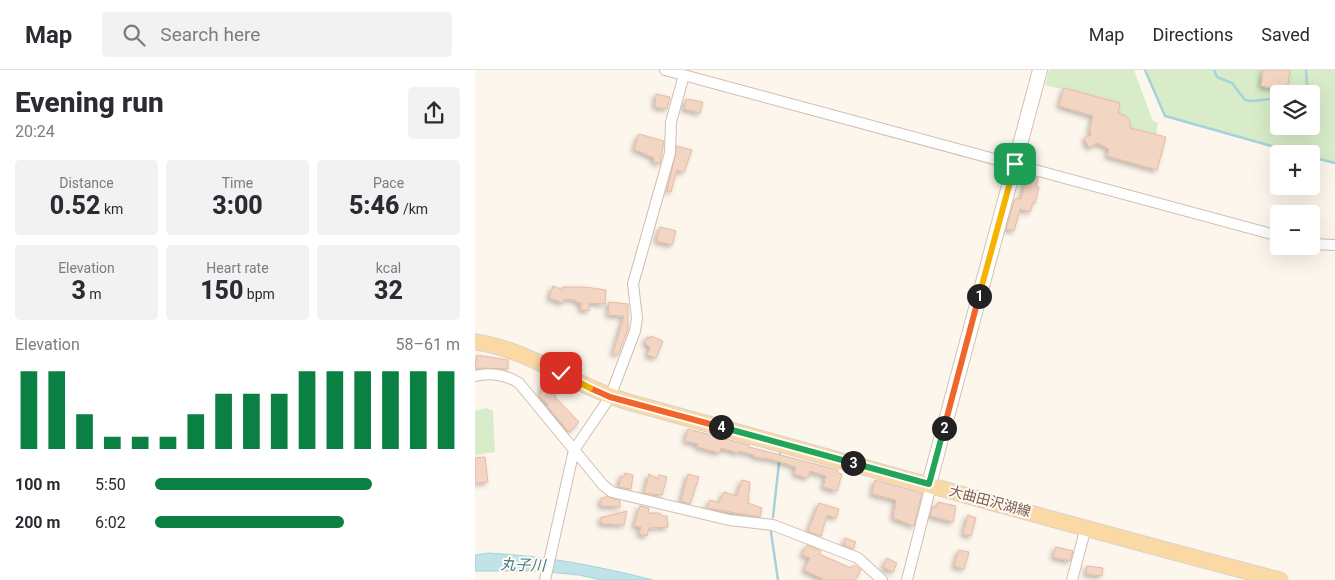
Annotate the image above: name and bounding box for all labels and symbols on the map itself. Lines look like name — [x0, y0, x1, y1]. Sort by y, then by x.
pin — [994, 143, 1036, 185]
pin: 1 — [967, 284, 991, 308]
pin — [540, 352, 582, 394]
pin: 4 — [709, 414, 733, 440]
pin: 2 — [931, 416, 957, 440]
pin: 3 — [841, 450, 865, 476]
street label: 大曲田沢湖線 — [947, 482, 1033, 520]
water label: 丸子川 — [500, 555, 548, 575]

